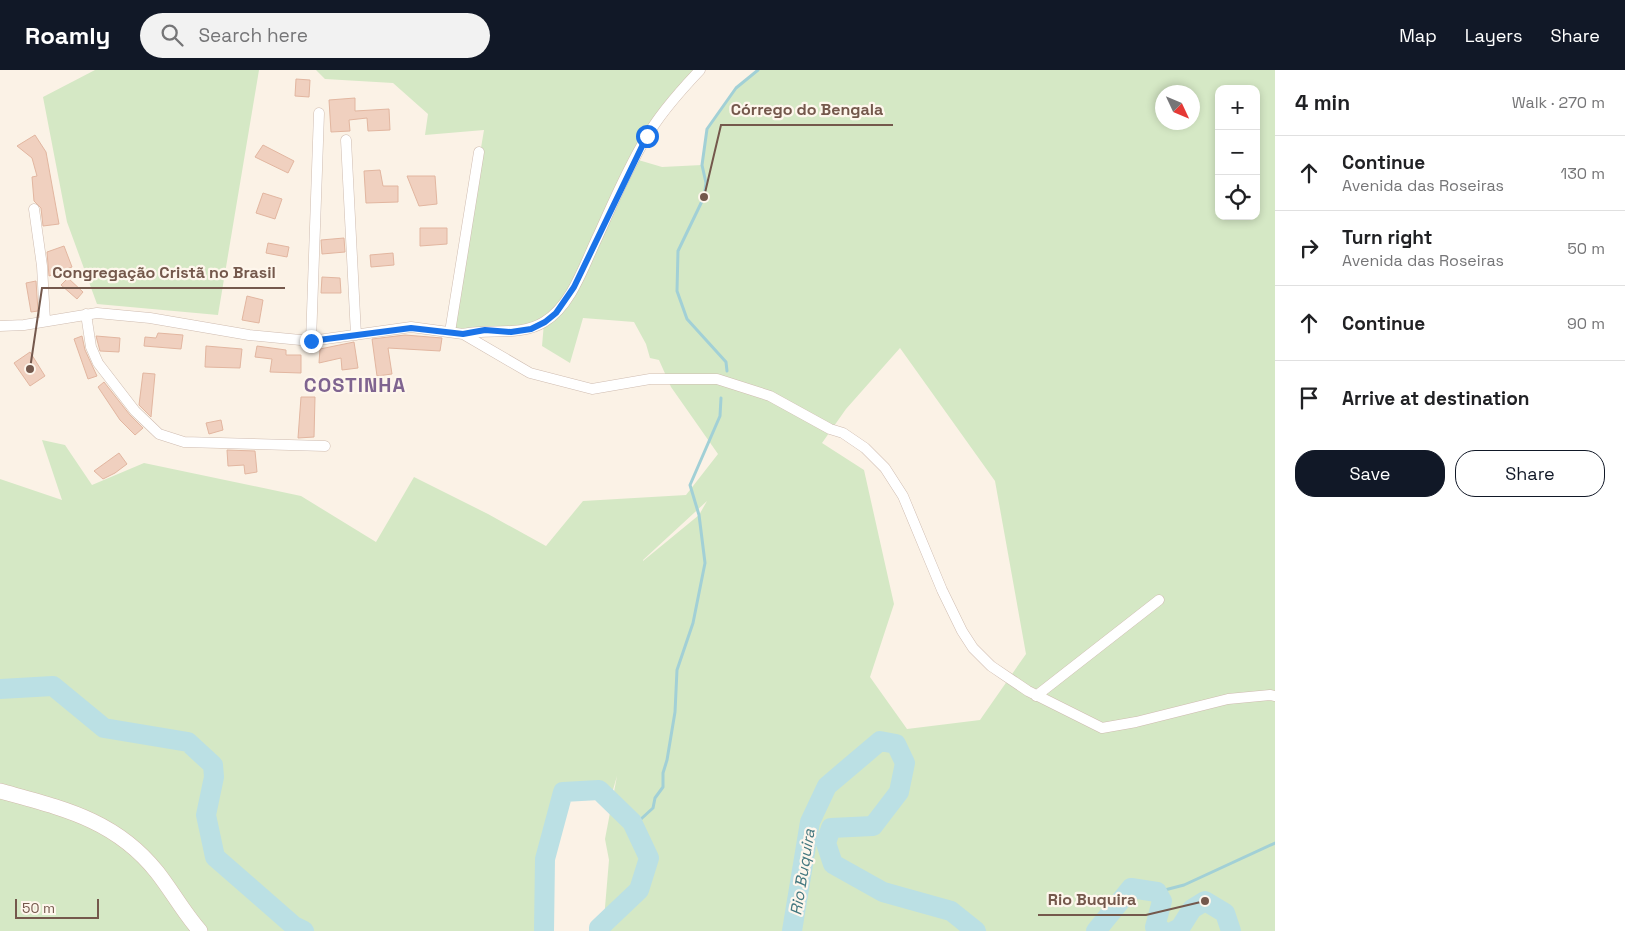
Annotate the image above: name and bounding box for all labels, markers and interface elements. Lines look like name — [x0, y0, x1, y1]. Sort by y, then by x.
search box — [140, 13, 490, 58]
text: Roamly — [25, 20, 110, 51]
icon: search — [158, 21, 186, 49]
text: Search here — [198, 23, 308, 48]
text: Map — [1399, 24, 1437, 47]
text: Layers — [1465, 24, 1522, 47]
text: Share — [1550, 24, 1600, 47]
north arrow — [1155, 85, 1200, 130]
map controls — [1215, 85, 1260, 220]
button: + — [1215, 85, 1260, 130]
text: 4 min — [1295, 89, 1350, 116]
text: Walk · 270 m — [1512, 92, 1605, 113]
callout: Córrego do Bengala — [721, 94, 893, 125]
text: Córrego do Bengala — [731, 99, 883, 120]
route start — [636, 125, 659, 148]
button: − — [1215, 130, 1260, 175]
text: Continue — [1342, 150, 1425, 175]
icon: ahead — [1295, 159, 1323, 187]
text: 130 m — [1561, 163, 1605, 184]
button: locate — [1215, 175, 1260, 220]
text: Avenida das Roseiras — [1342, 175, 1504, 196]
text: Turn right — [1342, 225, 1432, 250]
icon: right — [1295, 234, 1323, 262]
text: 50 m — [1567, 238, 1605, 259]
text: Avenida das Roseiras — [1342, 250, 1504, 271]
callout: Congregação Cristã no Brasil — [42, 257, 285, 288]
text: Congregação Cristã no Brasil — [52, 262, 276, 283]
icon: ahead — [1295, 309, 1323, 337]
text: Continue — [1342, 311, 1425, 336]
text: 90 m — [1567, 313, 1605, 334]
route end — [300, 330, 323, 353]
district label: COSTINHA — [304, 372, 406, 398]
icon: arrive — [1295, 384, 1323, 412]
text: Arrive at destination — [1342, 386, 1530, 411]
button: Save — [1295, 450, 1445, 497]
button: Share — [1455, 450, 1605, 497]
water label: Rio Buquira — [785, 827, 820, 917]
callout: Rio Buquira — [1038, 884, 1146, 915]
text: Rio Buquira — [1048, 889, 1136, 910]
scale bar — [15, 896, 99, 919]
text: 50 m — [22, 899, 55, 917]

